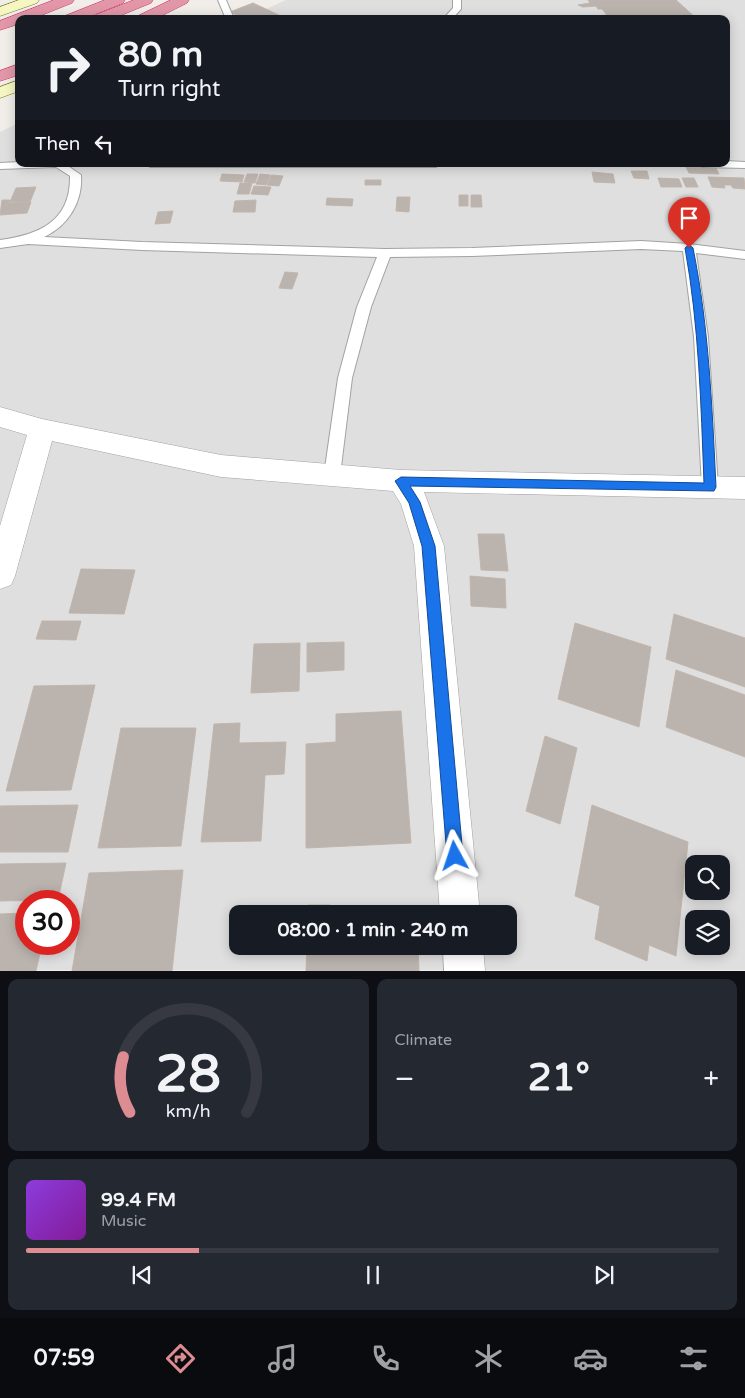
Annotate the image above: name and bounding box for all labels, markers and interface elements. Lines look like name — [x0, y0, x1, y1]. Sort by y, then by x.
text: 80 m — [118, 34, 203, 76]
icon: right — [35, 35, 100, 100]
text: Turn right — [118, 76, 220, 102]
icon: left — [90, 130, 118, 158]
text: Then — [35, 133, 80, 155]
pin — [668, 197, 710, 248]
icon: arrive — [675, 204, 703, 232]
position arrow — [428, 829, 480, 881]
map controls — [685, 855, 730, 955]
button: search — [685, 855, 730, 900]
speed limit sign: 30 — [15, 890, 80, 955]
button: layers — [685, 910, 730, 955]
text: 08:00 · 1 min · 240 m — [277, 919, 469, 941]
text: Climate — [395, 1030, 452, 1050]
text: 28 — [156, 1043, 221, 1106]
text: 21° — [528, 1055, 590, 1101]
text: − — [395, 1062, 414, 1096]
text: + — [703, 1062, 719, 1096]
text: km/h — [166, 1101, 211, 1122]
text: 99.4 FM — [101, 1189, 176, 1211]
text: Music — [101, 1211, 146, 1231]
icon: previous — [128, 1261, 156, 1289]
icon: pause — [359, 1261, 387, 1289]
icon: next — [590, 1261, 618, 1289]
icon: directions — [163, 1341, 198, 1376]
icon: music — [265, 1341, 300, 1376]
icon: phone — [368, 1341, 403, 1376]
icon: climate — [471, 1341, 506, 1376]
icon: car — [573, 1341, 608, 1376]
icon: filters — [676, 1341, 711, 1376]
text: 07:59 — [34, 1345, 95, 1371]

